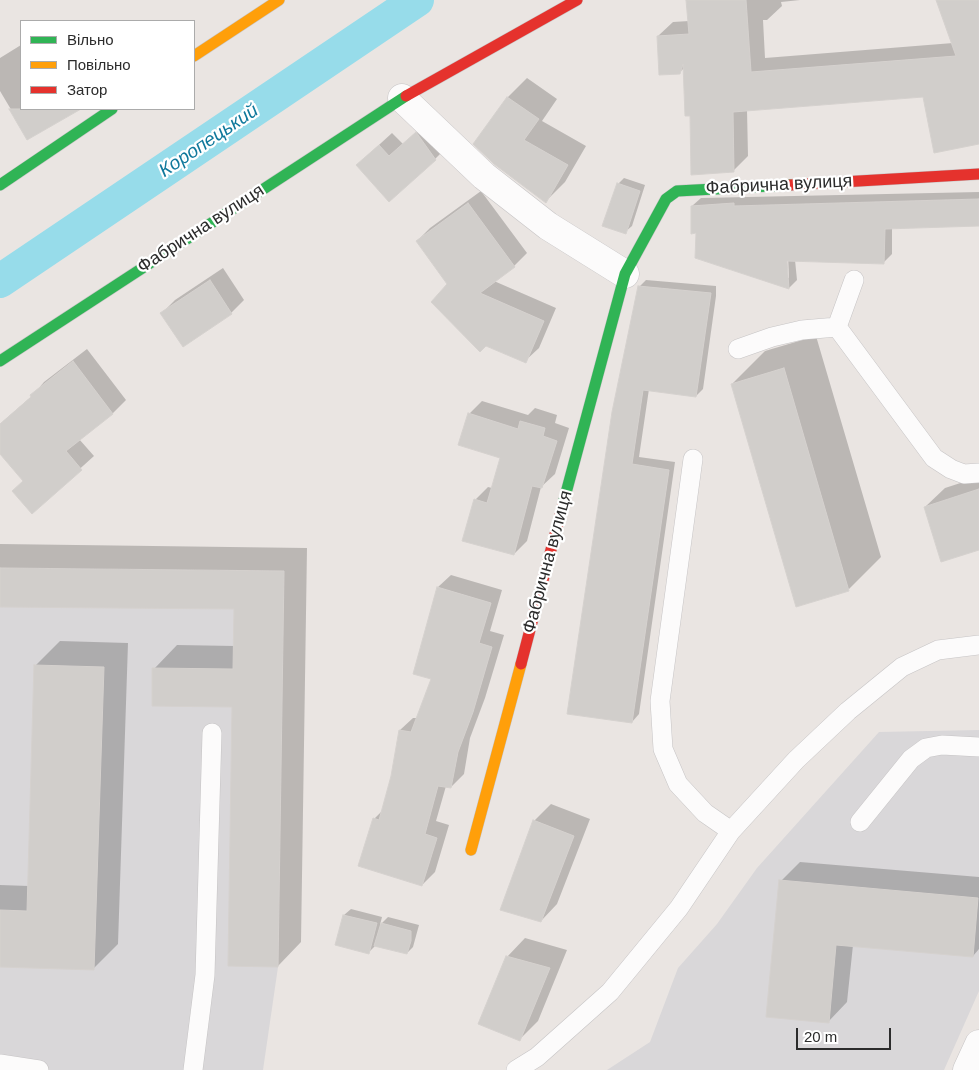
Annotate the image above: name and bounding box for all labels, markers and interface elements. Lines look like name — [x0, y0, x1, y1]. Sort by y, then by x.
legend — [20, 20, 195, 110]
text: Вільно — [67, 31, 114, 48]
text: Повільно — [67, 56, 131, 73]
text: Затор — [67, 81, 107, 98]
water label: Коропецький — [155, 99, 263, 183]
street label: Фабрична вулиця — [705, 170, 853, 200]
street label: Фабрична вулиця — [134, 180, 268, 278]
street label: Фабрична вулиця — [519, 488, 577, 636]
scale bar — [799, 1018, 894, 1050]
text: 20 m — [804, 1028, 837, 1045]

